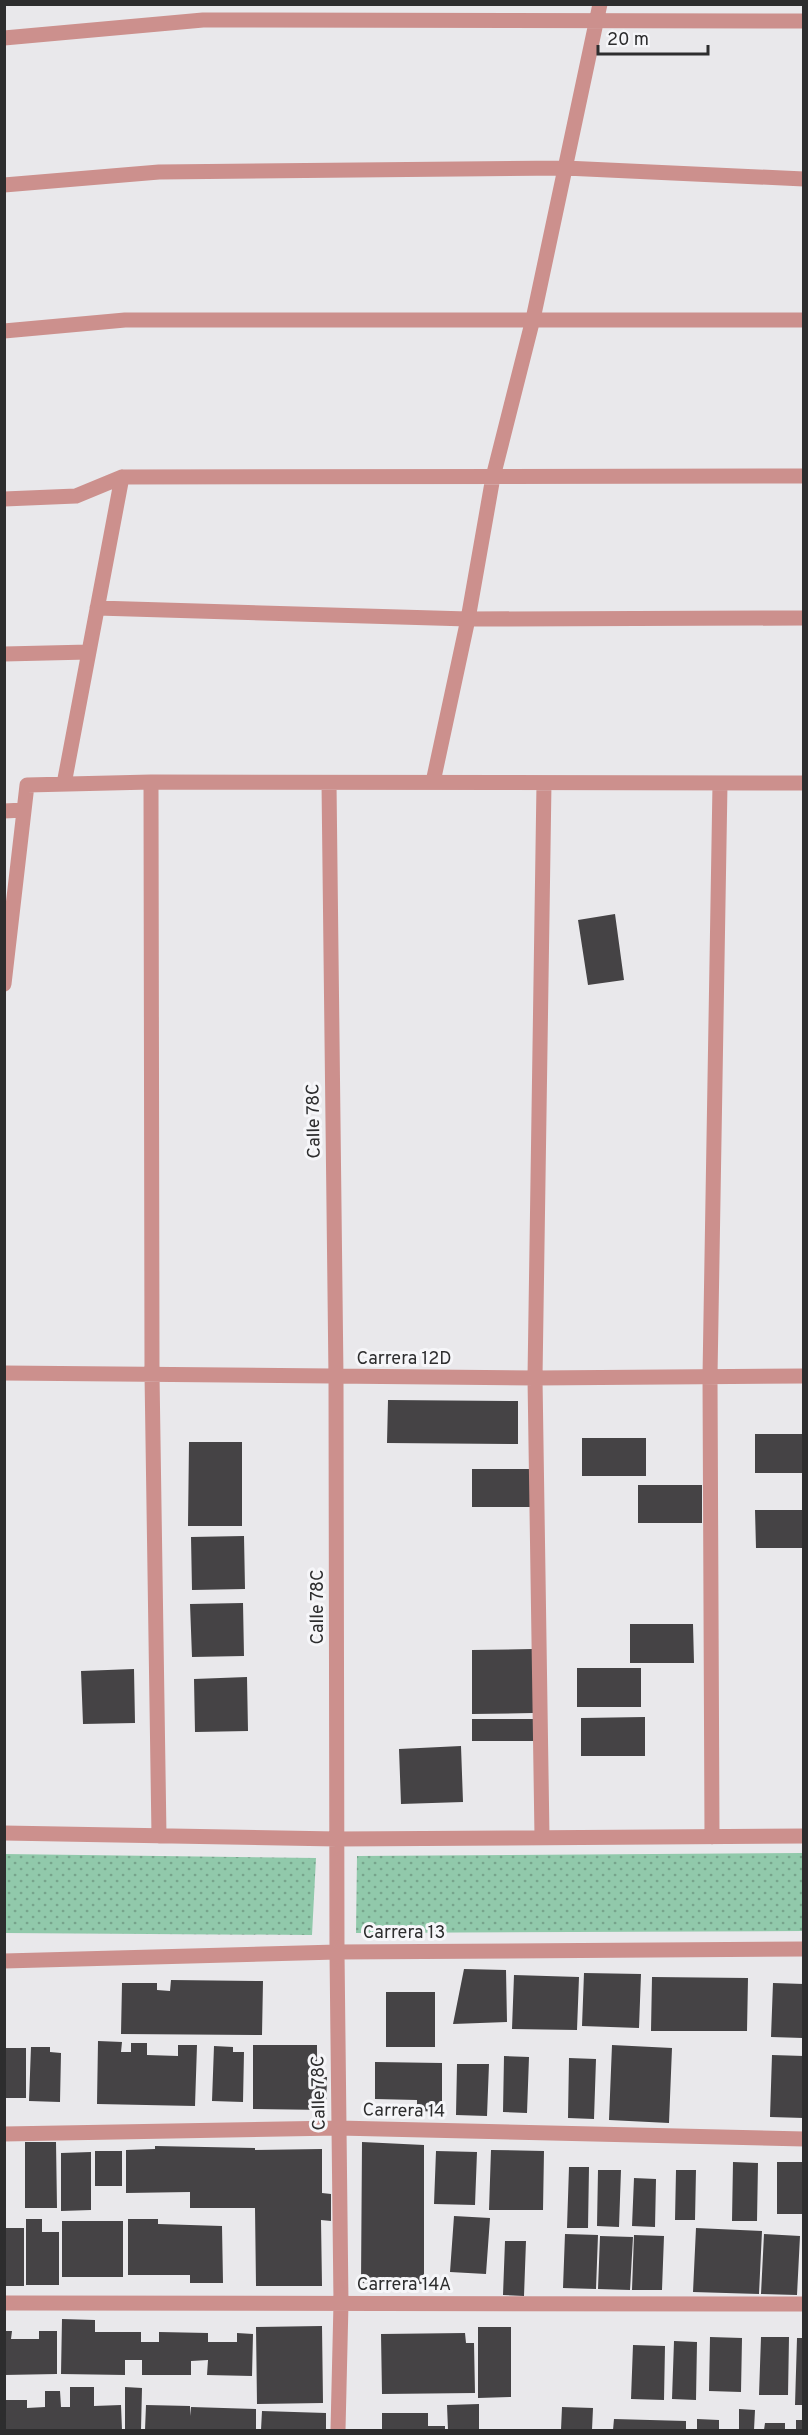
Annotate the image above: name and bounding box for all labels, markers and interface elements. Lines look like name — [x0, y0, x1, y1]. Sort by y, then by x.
scale bar — [598, 18, 708, 56]
text: 20 m — [607, 29, 649, 52]
street label: Calle 78C — [302, 1083, 327, 1159]
street label: Carrera 12D — [356, 1348, 452, 1371]
street label: Calle 78C — [307, 1569, 330, 1645]
street label: Carrera 13 — [363, 1922, 445, 1945]
street label: Calle 78C — [307, 2055, 332, 2131]
street label: Carrera 14 — [362, 2099, 445, 2124]
street label: Carrera 14A — [357, 2274, 451, 2297]

